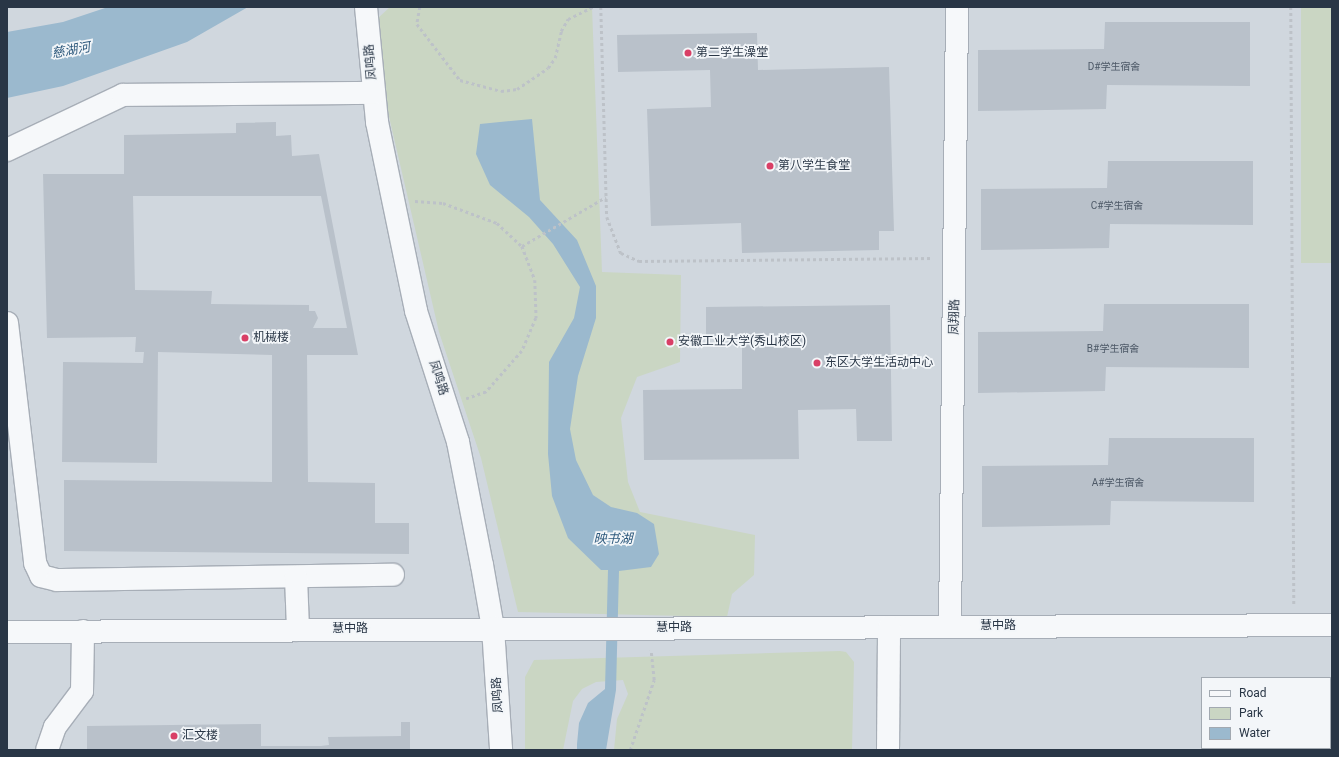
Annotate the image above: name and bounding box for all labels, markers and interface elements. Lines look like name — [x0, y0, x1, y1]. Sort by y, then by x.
water label: 慈湖河 — [50, 40, 92, 62]
street label: 凤鸣路 — [362, 43, 380, 81]
place label: 第二学生澡堂 — [696, 46, 768, 60]
marker: 第二学生澡堂 — [683, 48, 693, 58]
house number: D#学生宿舍 — [1088, 61, 1140, 73]
place label: 第八学生食堂 — [778, 159, 850, 173]
marker: 第八学生食堂 — [765, 161, 775, 171]
house number: C#学生宿舍 — [1091, 200, 1143, 212]
street label: 凤翔路 — [947, 299, 963, 335]
place label: 机械楼 — [253, 331, 289, 345]
marker: 机械楼 — [240, 333, 250, 343]
place label: 安徽工业大学(秀山校区) — [678, 335, 806, 349]
marker: 安徽工业大学(秀山校区) — [665, 337, 675, 347]
house number: B#学生宿舍 — [1087, 343, 1139, 355]
place label: 东区大学生活动中心 — [825, 356, 933, 370]
marker: 东区大学生活动中心 — [812, 358, 822, 368]
street label: 凤鸣路 — [426, 359, 450, 397]
house number: A#学生宿舍 — [1092, 477, 1144, 489]
water label: 映书湖 — [594, 531, 632, 547]
street label: 慧中路 — [980, 619, 1016, 633]
street label: 慧中路 — [656, 621, 692, 635]
street label: 慧中路 — [332, 622, 368, 636]
street label: 凤鸣路 — [490, 677, 506, 713]
legend — [1201, 677, 1331, 749]
text: Road — [1239, 686, 1267, 700]
text: Park — [1239, 706, 1263, 720]
text: Water — [1239, 726, 1270, 740]
place label: 汇文楼 — [182, 729, 218, 743]
marker: 汇文楼 — [169, 731, 179, 741]

